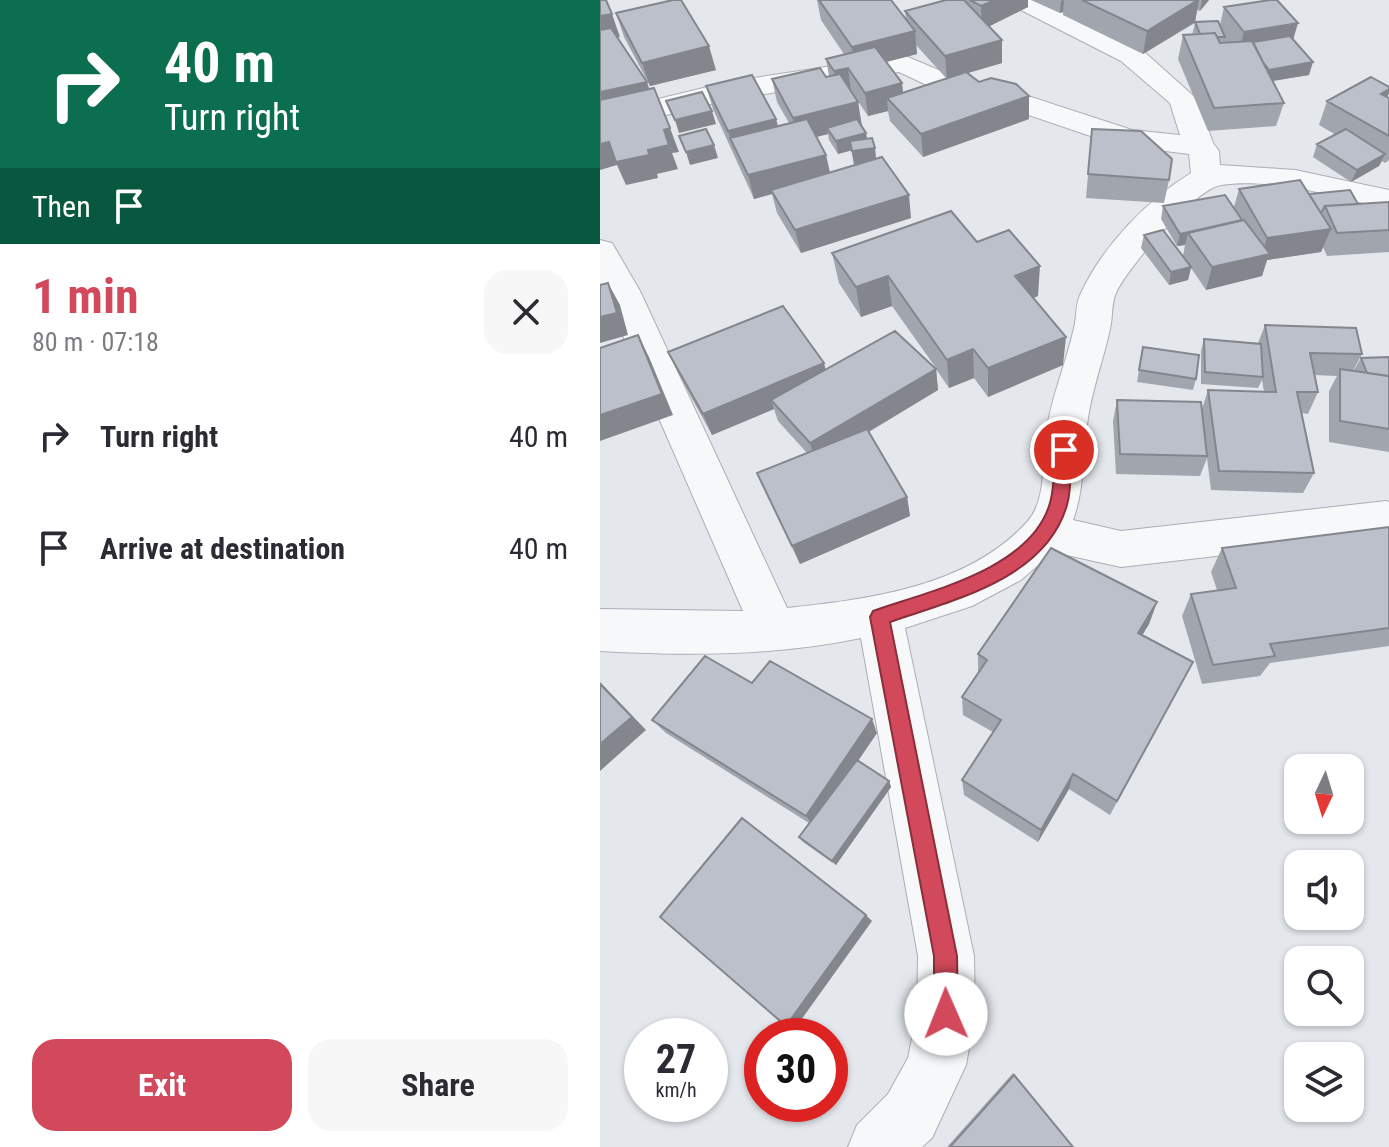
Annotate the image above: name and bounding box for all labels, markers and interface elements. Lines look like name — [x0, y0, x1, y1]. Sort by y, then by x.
text: 40 m — [164, 30, 275, 96]
icon: right — [32, 32, 136, 136]
text: Turn right — [164, 97, 300, 139]
icon: arrive — [107, 184, 151, 228]
text: Then — [32, 189, 91, 224]
text: 1 min — [32, 268, 139, 325]
button: close — [484, 270, 568, 354]
text: 80 m · 07:18 — [32, 327, 159, 357]
icon: right — [32, 414, 76, 458]
pin — [1030, 416, 1098, 484]
text: Turn right — [100, 419, 218, 454]
text: 40 m — [509, 419, 568, 454]
icon: arrive — [1042, 428, 1086, 472]
icon: arrive — [32, 526, 76, 570]
text: Arrive at destination — [100, 531, 345, 566]
text: 40 m — [509, 531, 568, 566]
north arrow — [1284, 754, 1364, 834]
map controls — [1284, 754, 1364, 1122]
button: sound — [1284, 850, 1364, 930]
button: search — [1284, 946, 1364, 1026]
position arrow — [904, 972, 988, 1056]
speed limit sign: 30 — [744, 1018, 848, 1122]
text: 27 — [656, 1036, 696, 1083]
button: Exit — [32, 1039, 292, 1131]
button: Share — [308, 1039, 568, 1131]
button: layers — [1284, 1042, 1364, 1122]
text: km/h — [655, 1078, 697, 1102]

